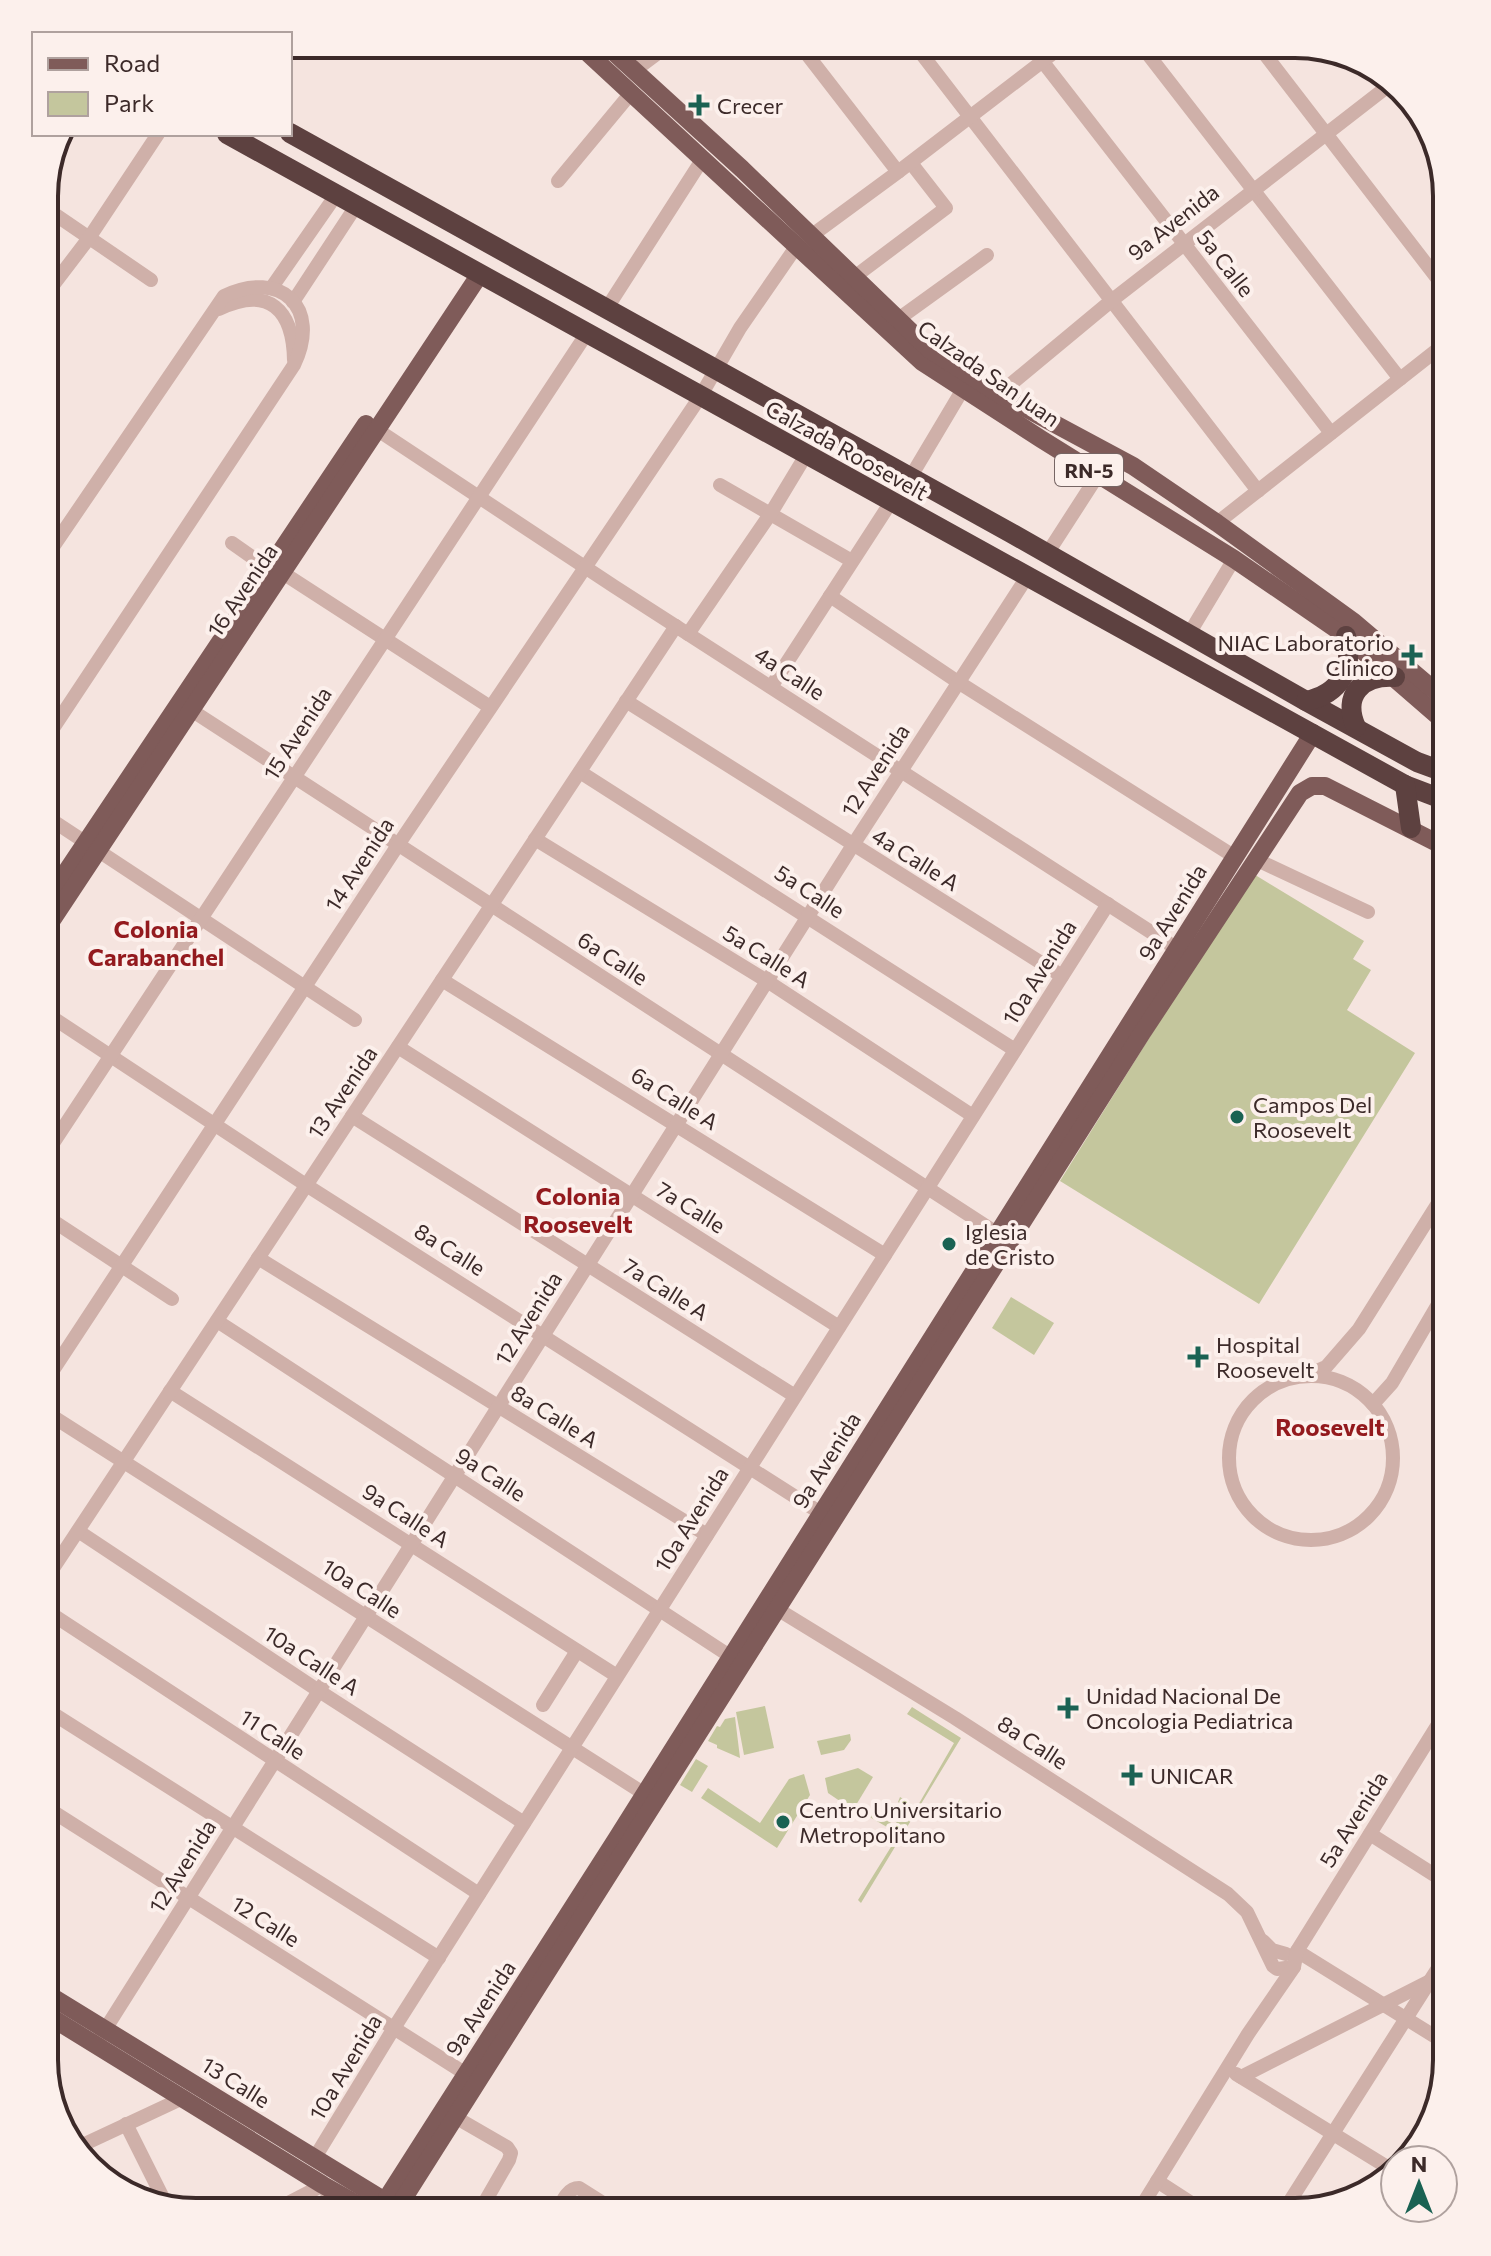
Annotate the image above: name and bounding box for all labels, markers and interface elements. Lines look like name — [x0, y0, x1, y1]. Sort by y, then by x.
legend — [32, 32, 292, 136]
text: Road — [104, 48, 160, 77]
text: Park — [104, 88, 154, 117]
place label: Crecer — [717, 92, 784, 119]
marker: Crecer — [688, 94, 710, 116]
street label: 9a Avenida — [1122, 178, 1224, 266]
street label: 5a Calle — [1191, 224, 1261, 302]
street label: Calzada San Juan — [913, 314, 1065, 432]
street label: Calzada Roosevelt — [761, 394, 933, 506]
road number: RN-5 — [1055, 454, 1123, 486]
street label: 16 Avenida — [201, 538, 283, 642]
place label: NIAC Laboratorio Clinico — [1218, 629, 1394, 681]
street label: 4a Calle — [750, 640, 830, 706]
marker: NIAC Laboratorio Clinico — [1401, 644, 1423, 666]
street label: 15 Avenida — [257, 681, 337, 785]
street label: 12 Avenida — [835, 719, 915, 821]
street label: 14 Avenida — [319, 812, 399, 916]
street label: 4a Calle A — [867, 822, 965, 896]
street label: 5a Calle — [770, 859, 850, 923]
street label: 9a Avenida — [1132, 859, 1212, 965]
district label: Colonia Carabanchel — [88, 914, 224, 971]
street label: 10a Avenida — [996, 914, 1082, 1030]
street label: 5a Calle A — [719, 919, 815, 993]
street label: 6a Calle — [573, 925, 653, 991]
street label: 13 Avenida — [301, 1041, 383, 1143]
street label: 6a Calle A — [626, 1061, 724, 1135]
place label: Campos Del Roosevelt — [1253, 1091, 1372, 1143]
marker: Campos Del Roosevelt — [1228, 1108, 1246, 1126]
street label: 7a Calle — [651, 1175, 731, 1239]
district label: Colonia Roosevelt — [523, 1181, 633, 1238]
street label: 8a Calle — [410, 1217, 490, 1281]
place label: Iglesia de Cristo — [965, 1218, 1055, 1270]
marker: Iglesia de Cristo — [940, 1235, 958, 1253]
street label: 7a Calle A — [618, 1252, 714, 1326]
street label: 12 Avenida — [489, 1266, 567, 1370]
place label: Hospital Roosevelt — [1216, 1331, 1315, 1383]
marker: Hospital Roosevelt — [1187, 1346, 1209, 1368]
street label: 8a Calle A — [506, 1379, 604, 1453]
street label: 9a Avenida — [786, 1407, 866, 1513]
district label: Roosevelt — [1275, 1412, 1385, 1441]
street label: 9a Calle — [451, 1441, 531, 1507]
street label: 10a Avenida — [648, 1461, 734, 1577]
street label: 9a Calle A — [358, 1477, 454, 1553]
street label: 10a Calle — [317, 1552, 407, 1624]
street label: 10a Calle A — [259, 1619, 365, 1701]
place label: Unidad Nacional De Oncologia Pediatrica — [1086, 1682, 1293, 1734]
marker: Unidad Nacional De Oncologia Pediatrica — [1057, 1697, 1079, 1719]
street label: 11 Calle — [235, 1703, 311, 1765]
street label: 8a Calle — [993, 1709, 1073, 1775]
place label: UNICAR — [1150, 1762, 1234, 1789]
marker: UNICAR — [1121, 1764, 1143, 1786]
street label: 5a Avenida — [1313, 1766, 1393, 1872]
place label: Centro Universitario Metropolitano — [799, 1796, 1002, 1848]
marker: Centro Universitario Metropolitano — [774, 1813, 792, 1831]
street label: 12 Avenida — [143, 1814, 221, 1918]
street label: 12 Calle — [227, 1890, 305, 1952]
street label: 9a Avenida — [439, 1955, 521, 2061]
street label: 10a Avenida — [303, 2009, 387, 2125]
street label: 13 Calle — [197, 2051, 275, 2113]
north arrow — [1379, 2144, 1459, 2224]
text: N — [1411, 2150, 1427, 2177]

